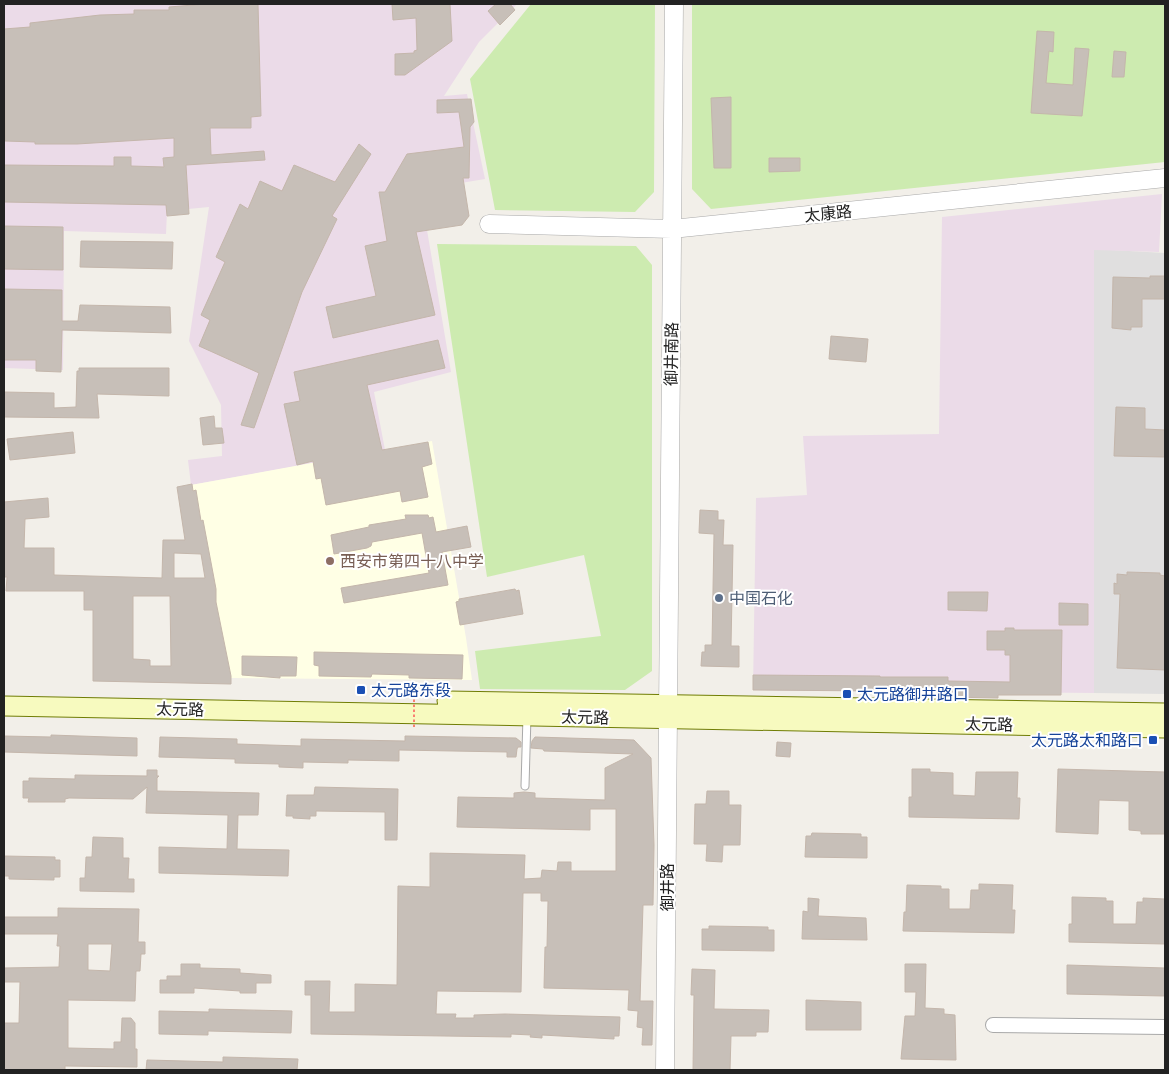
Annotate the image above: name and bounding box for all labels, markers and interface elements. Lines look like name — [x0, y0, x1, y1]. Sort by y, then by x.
street label: 太康路 — [803, 202, 853, 225]
street label: 御井南路 — [661, 322, 682, 386]
place label: 西安市第四十八中学 — [340, 552, 484, 571]
marker: 西安市第四十八中学 — [324, 555, 336, 567]
place label: 中国石化 — [729, 589, 793, 608]
marker: 中国石化 — [713, 592, 725, 604]
place label: 太元路东段 — [371, 681, 451, 700]
marker: 太元路东段 — [355, 684, 367, 696]
place label: 太元路御井路口 — [857, 685, 969, 704]
marker: 太元路御井路口 — [841, 688, 853, 700]
street label: 太元路 — [156, 700, 204, 719]
street label: 太元路 — [561, 708, 609, 727]
street label: 太元路 — [965, 715, 1013, 734]
place label: 太元路太和路口 — [1031, 731, 1143, 750]
marker: 太元路太和路口 — [1147, 734, 1159, 746]
street label: 御井路 — [658, 863, 677, 911]

